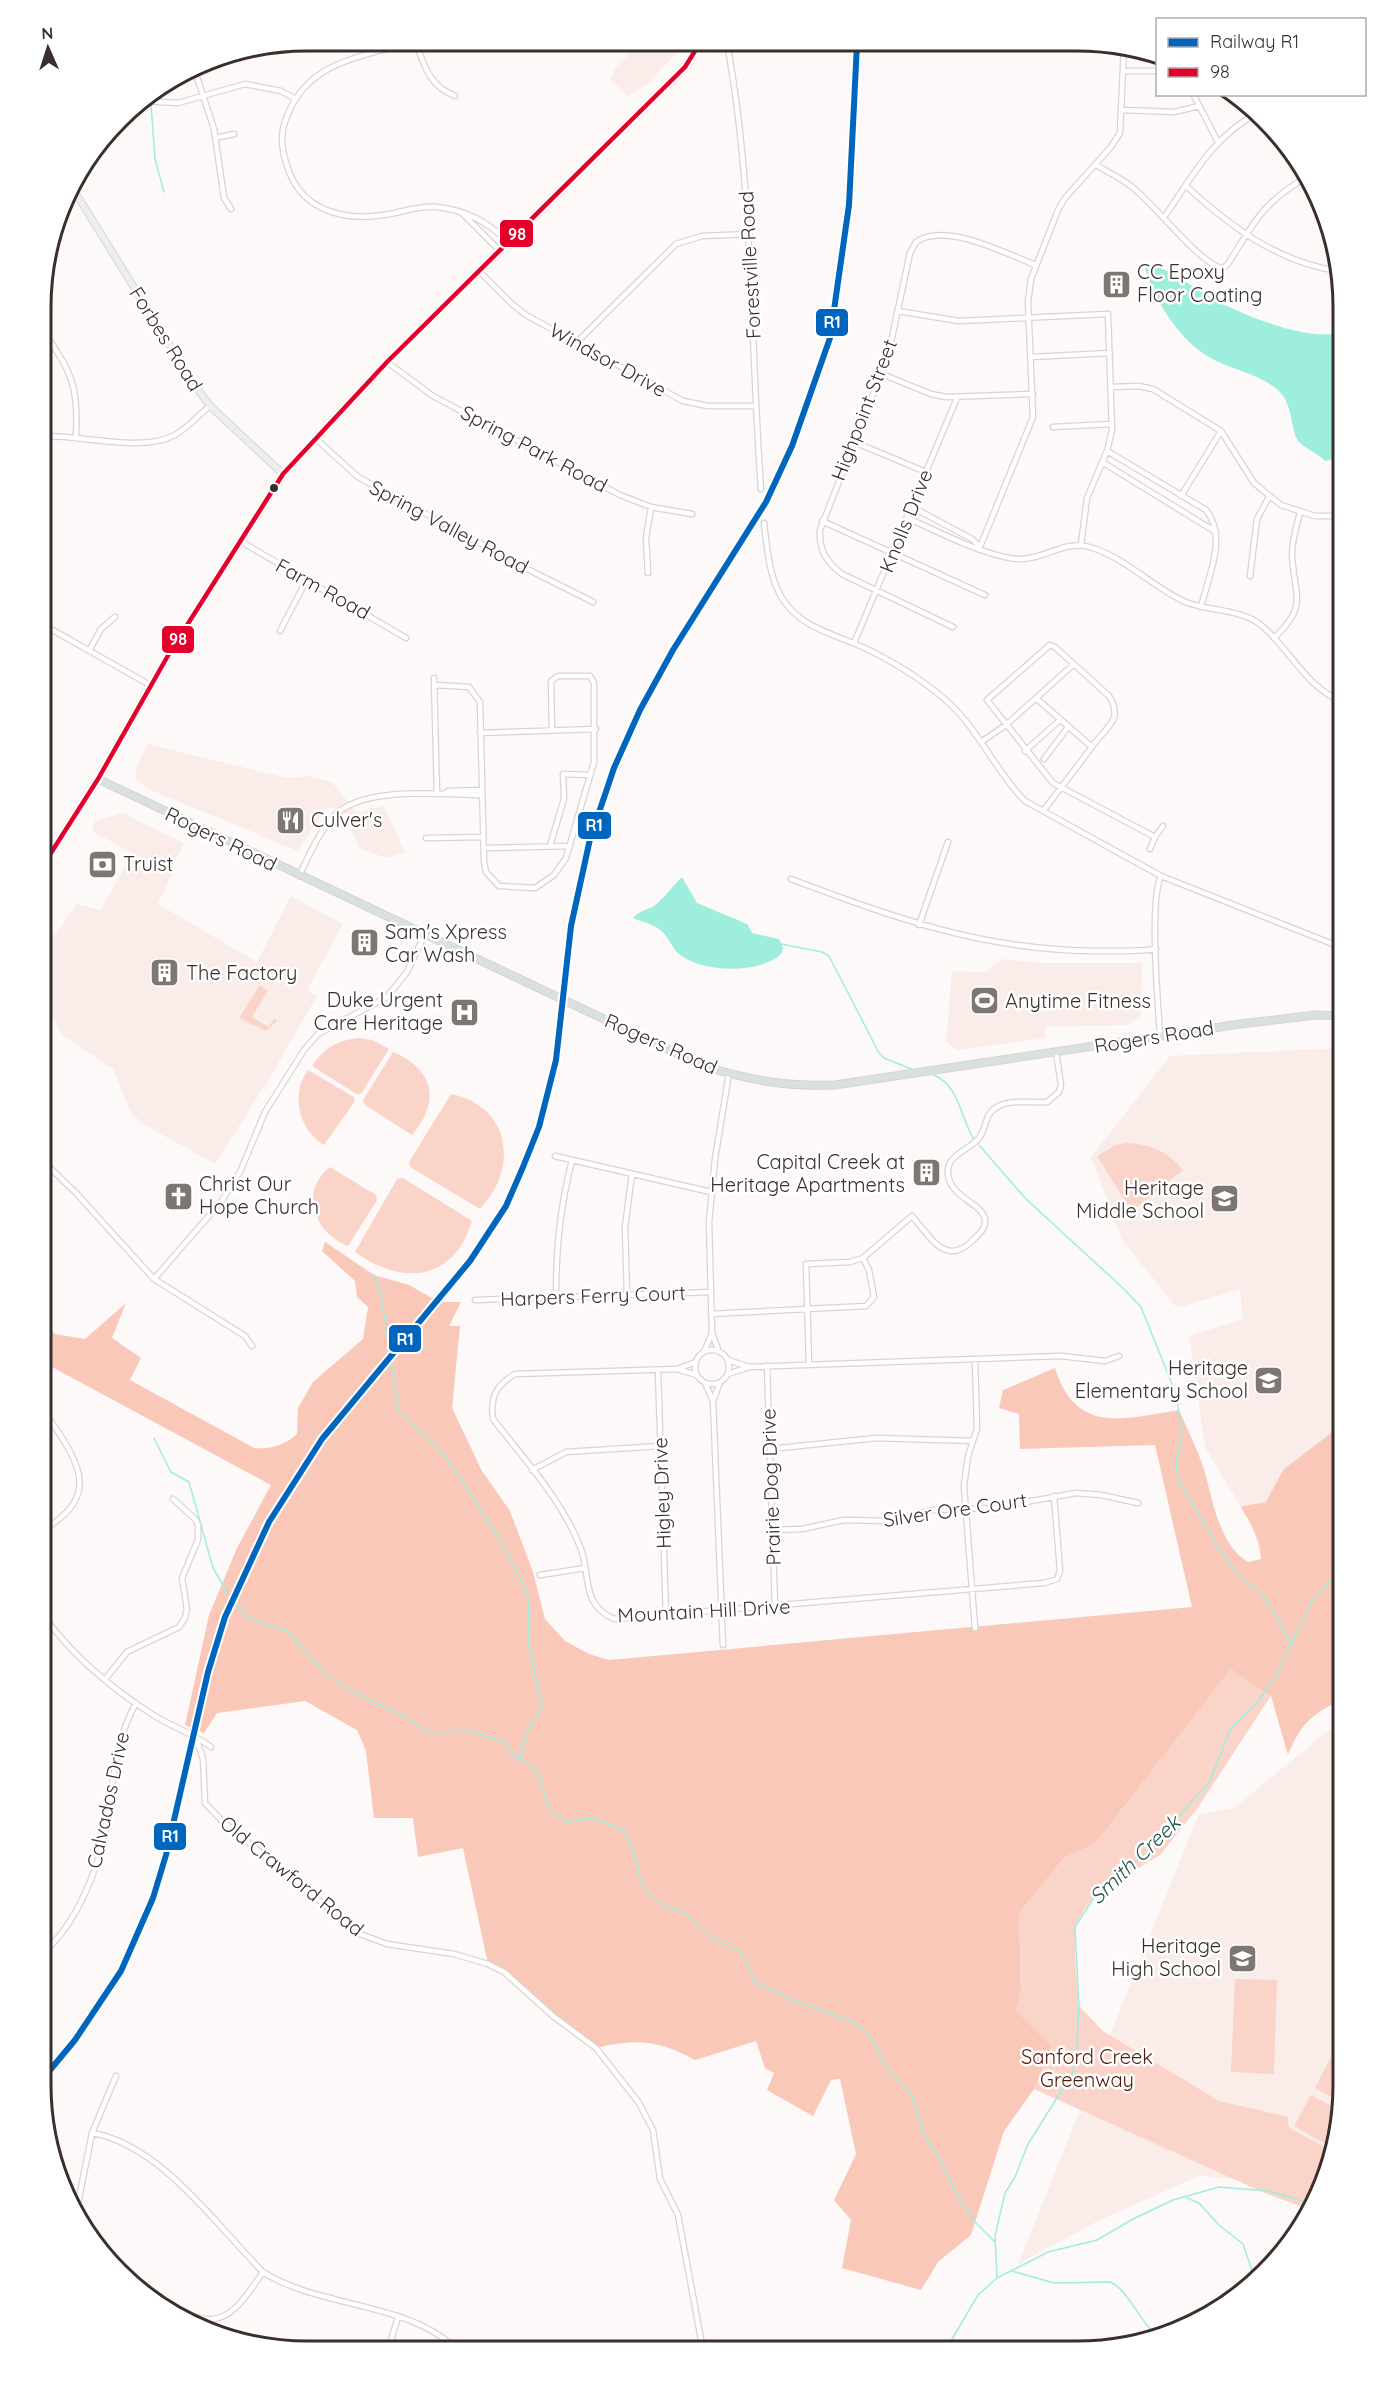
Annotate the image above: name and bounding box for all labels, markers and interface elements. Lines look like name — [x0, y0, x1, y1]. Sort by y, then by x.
north arrow — [18, 18, 78, 78]
legend — [1156, 18, 1366, 96]
text: N — [41, 23, 54, 43]
text: Railway R1 — [1210, 30, 1299, 53]
text: 98 — [1210, 60, 1230, 83]
street label: Forestville Road — [733, 190, 766, 340]
line badge: 98 — [499, 219, 534, 248]
text: 98 — [508, 224, 526, 244]
place label: CC Epoxy Floor Coating — [1137, 259, 1262, 307]
building icon: CC Epoxy Floor Coating — [1100, 268, 1132, 300]
street label: Forbes Road — [124, 282, 208, 396]
line badge: R1 — [815, 308, 849, 337]
text: R1 — [823, 312, 841, 332]
street label: Windsor Drive — [545, 317, 671, 402]
street label: Highpoint Street — [825, 335, 902, 484]
street label: Spring Park Road — [457, 399, 612, 498]
street label: Knolls Drive — [873, 466, 938, 576]
street label: Spring Valley Road — [365, 474, 533, 579]
unlabelled marker — [268, 482, 280, 494]
street label: Farm Road — [272, 552, 375, 625]
line badge: 98 — [161, 625, 195, 654]
text: 98 — [169, 629, 187, 649]
street label: Rogers Road — [161, 801, 281, 876]
restaurant icon: Culver's — [274, 804, 306, 836]
place label: Culver's — [311, 807, 382, 832]
line badge: R1 — [577, 811, 612, 840]
text: R1 — [585, 815, 603, 835]
bank icon: Truist — [86, 848, 118, 880]
place label: Truist — [123, 851, 174, 876]
place label: Sam's Xpress Car Wash — [385, 919, 507, 967]
building icon: Sam's Xpress Car Wash — [348, 927, 380, 959]
building icon: The Factory — [149, 957, 181, 989]
place label: The Factory — [186, 960, 297, 985]
sports icon: Anytime Fitness — [968, 985, 1000, 1017]
place label: Duke Urgent Care Heritage — [314, 987, 443, 1035]
place label: Anytime Fitness — [1005, 988, 1151, 1013]
hospital icon: Duke Urgent Care Heritage — [448, 996, 480, 1028]
street label: Rogers Road — [601, 1008, 722, 1080]
street label: Rogers Road — [1092, 1015, 1216, 1058]
place label: Capital Creek at Heritage Apartments — [710, 1149, 905, 1197]
building icon: Capital Creek at Heritage Apartments — [910, 1157, 942, 1189]
place label: Christ Our Hope Church — [199, 1171, 319, 1219]
place label: Heritage Middle School — [1076, 1175, 1204, 1223]
church icon: Christ Our Hope Church — [162, 1180, 194, 1212]
school or university icon: Heritage Middle School — [1209, 1183, 1241, 1215]
street label: Harpers Ferry Court — [500, 1280, 686, 1311]
line badge: R1 — [388, 1324, 422, 1353]
text: R1 — [396, 1329, 414, 1349]
place label: Heritage Elementary School — [1075, 1355, 1248, 1403]
school or university icon: Heritage Elementary School — [1253, 1364, 1285, 1396]
street label: Prairie Dog Drive — [755, 1408, 786, 1566]
street label: Higley Drive — [647, 1437, 676, 1549]
street label: Silver Ore Court — [881, 1487, 1029, 1532]
street label: Mountain Hill Drive — [617, 1593, 791, 1628]
street label: Calvados Drive — [81, 1729, 134, 1871]
water label: Smith Creek — [1083, 1808, 1187, 1909]
street label: Old Crawford Road — [215, 1810, 369, 1941]
line badge: R1 — [153, 1822, 187, 1851]
text: R1 — [161, 1826, 179, 1846]
place label: Heritage High School — [1111, 1933, 1221, 1981]
school or university icon: Heritage High School — [1226, 1942, 1258, 1974]
park label: Sanford Creek Greenway — [1021, 2044, 1153, 2092]

